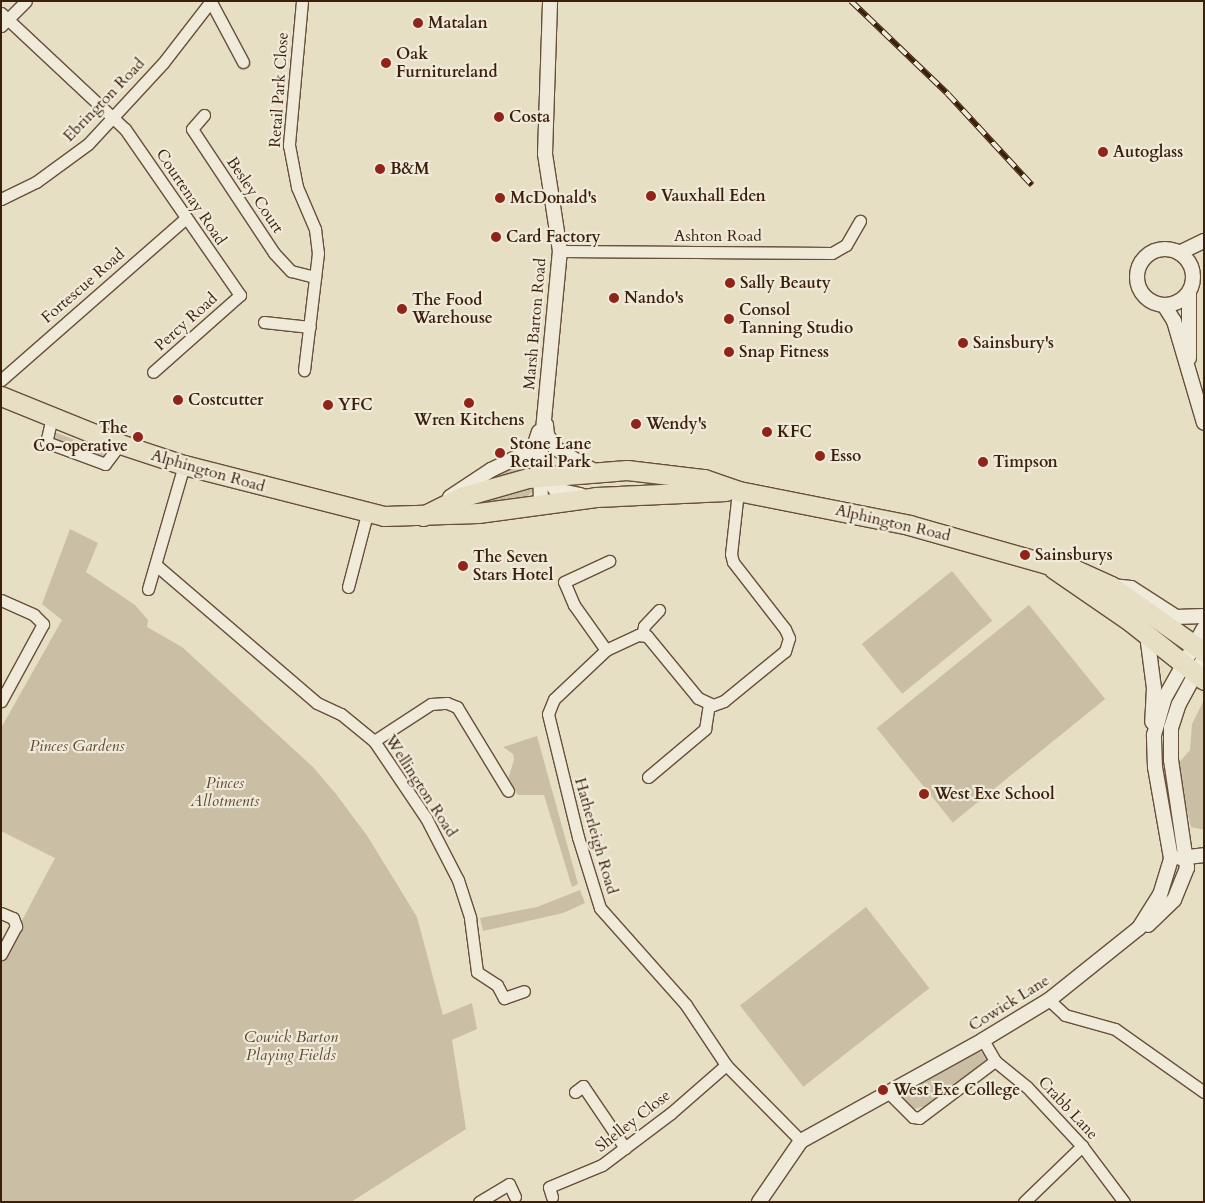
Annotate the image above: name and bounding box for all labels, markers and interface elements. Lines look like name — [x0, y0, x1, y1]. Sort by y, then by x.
place label: Matalan — [428, 13, 488, 33]
marker: Matalan — [412, 17, 424, 29]
street label: Retail Park Close — [265, 32, 293, 148]
place label: Oak Furnitureland — [396, 44, 498, 82]
street label: Ebrington Road — [59, 54, 149, 146]
marker: Oak Furnitureland — [380, 57, 392, 69]
place label: Costa — [509, 107, 550, 127]
marker: Costa — [493, 111, 505, 123]
place label: Autoglass — [1113, 142, 1183, 162]
street label: Courtenay Road — [152, 145, 230, 249]
marker: Autoglass — [1097, 146, 1109, 158]
street label: Besley Court — [222, 153, 288, 237]
place label: B&M — [390, 159, 430, 179]
marker: B&M — [374, 163, 386, 175]
place label: Vauxhall Eden — [661, 186, 766, 206]
place label: McDonald's — [510, 188, 597, 208]
marker: Vauxhall Eden — [645, 190, 657, 202]
marker: McDonald's — [494, 192, 506, 204]
street label: Ashton Road — [674, 226, 762, 246]
place label: Card Factory — [506, 227, 601, 247]
marker: Card Factory — [490, 231, 502, 243]
street label: Fortescue Road — [37, 245, 129, 327]
street label: Marsh Barton Road — [520, 257, 550, 391]
place label: Sally Beauty — [740, 273, 831, 293]
marker: Sally Beauty — [724, 277, 736, 289]
place label: Nando's — [624, 288, 684, 308]
street label: Percy Road — [151, 289, 221, 355]
place label: The Food Warehouse — [412, 290, 493, 328]
marker: Nando's — [608, 292, 620, 304]
place label: Consol Tanning Studio — [739, 300, 853, 338]
marker: The Food Warehouse — [396, 303, 408, 315]
marker: Consol Tanning Studio — [723, 313, 735, 325]
place label: Sainsbury's — [973, 333, 1054, 353]
marker: Sainsbury's — [957, 337, 969, 349]
place label: Snap Fitness — [739, 342, 829, 362]
marker: Snap Fitness — [723, 346, 735, 358]
place label: Costcutter — [188, 390, 263, 410]
marker: Costcutter — [172, 394, 184, 406]
place label: YFC — [338, 395, 373, 415]
marker: Wren Kitchens — [463, 397, 475, 409]
marker: YFC — [322, 399, 334, 411]
place label: Wren Kitchens — [414, 410, 524, 430]
place label: Wendy's — [646, 414, 707, 434]
place label: The Co-operative — [33, 418, 128, 456]
marker: Wendy's — [630, 418, 642, 430]
place label: KFC — [777, 422, 812, 442]
marker: KFC — [761, 426, 773, 438]
marker: The Co-operative — [132, 431, 144, 443]
place label: Stone Lane Retail Park — [510, 434, 592, 472]
street label: Alphington Road — [149, 446, 267, 496]
place label: Esso — [830, 446, 861, 466]
marker: Stone Lane Retail Park — [494, 447, 506, 459]
marker: Esso — [814, 450, 826, 462]
place label: Timpson — [993, 452, 1058, 472]
marker: Timpson — [977, 456, 989, 468]
street label: Alphington Road — [834, 500, 952, 546]
place label: Sainsburys — [1035, 545, 1113, 565]
place label: The Seven Stars Hotel — [473, 547, 553, 585]
marker: Sainsburys — [1019, 549, 1031, 561]
marker: The Seven Stars Hotel — [457, 560, 469, 572]
street label: Wellington Road — [381, 731, 461, 841]
park label: Pinces Gardens — [29, 736, 125, 756]
park label: Pinces Allotments — [191, 773, 259, 811]
street label: Hatherleigh Road — [570, 776, 622, 896]
place label: West Exe School — [934, 784, 1055, 804]
marker: West Exe School — [918, 788, 930, 800]
street label: Cowick Lane — [965, 971, 1053, 1035]
park label: Cowick Barton Playing Fields — [244, 1027, 338, 1065]
street label: Crabb Lane — [1034, 1072, 1102, 1144]
place label: West Exe College — [893, 1080, 1020, 1100]
marker: West Exe College — [877, 1084, 889, 1096]
street label: Shelley Close — [592, 1086, 674, 1156]

